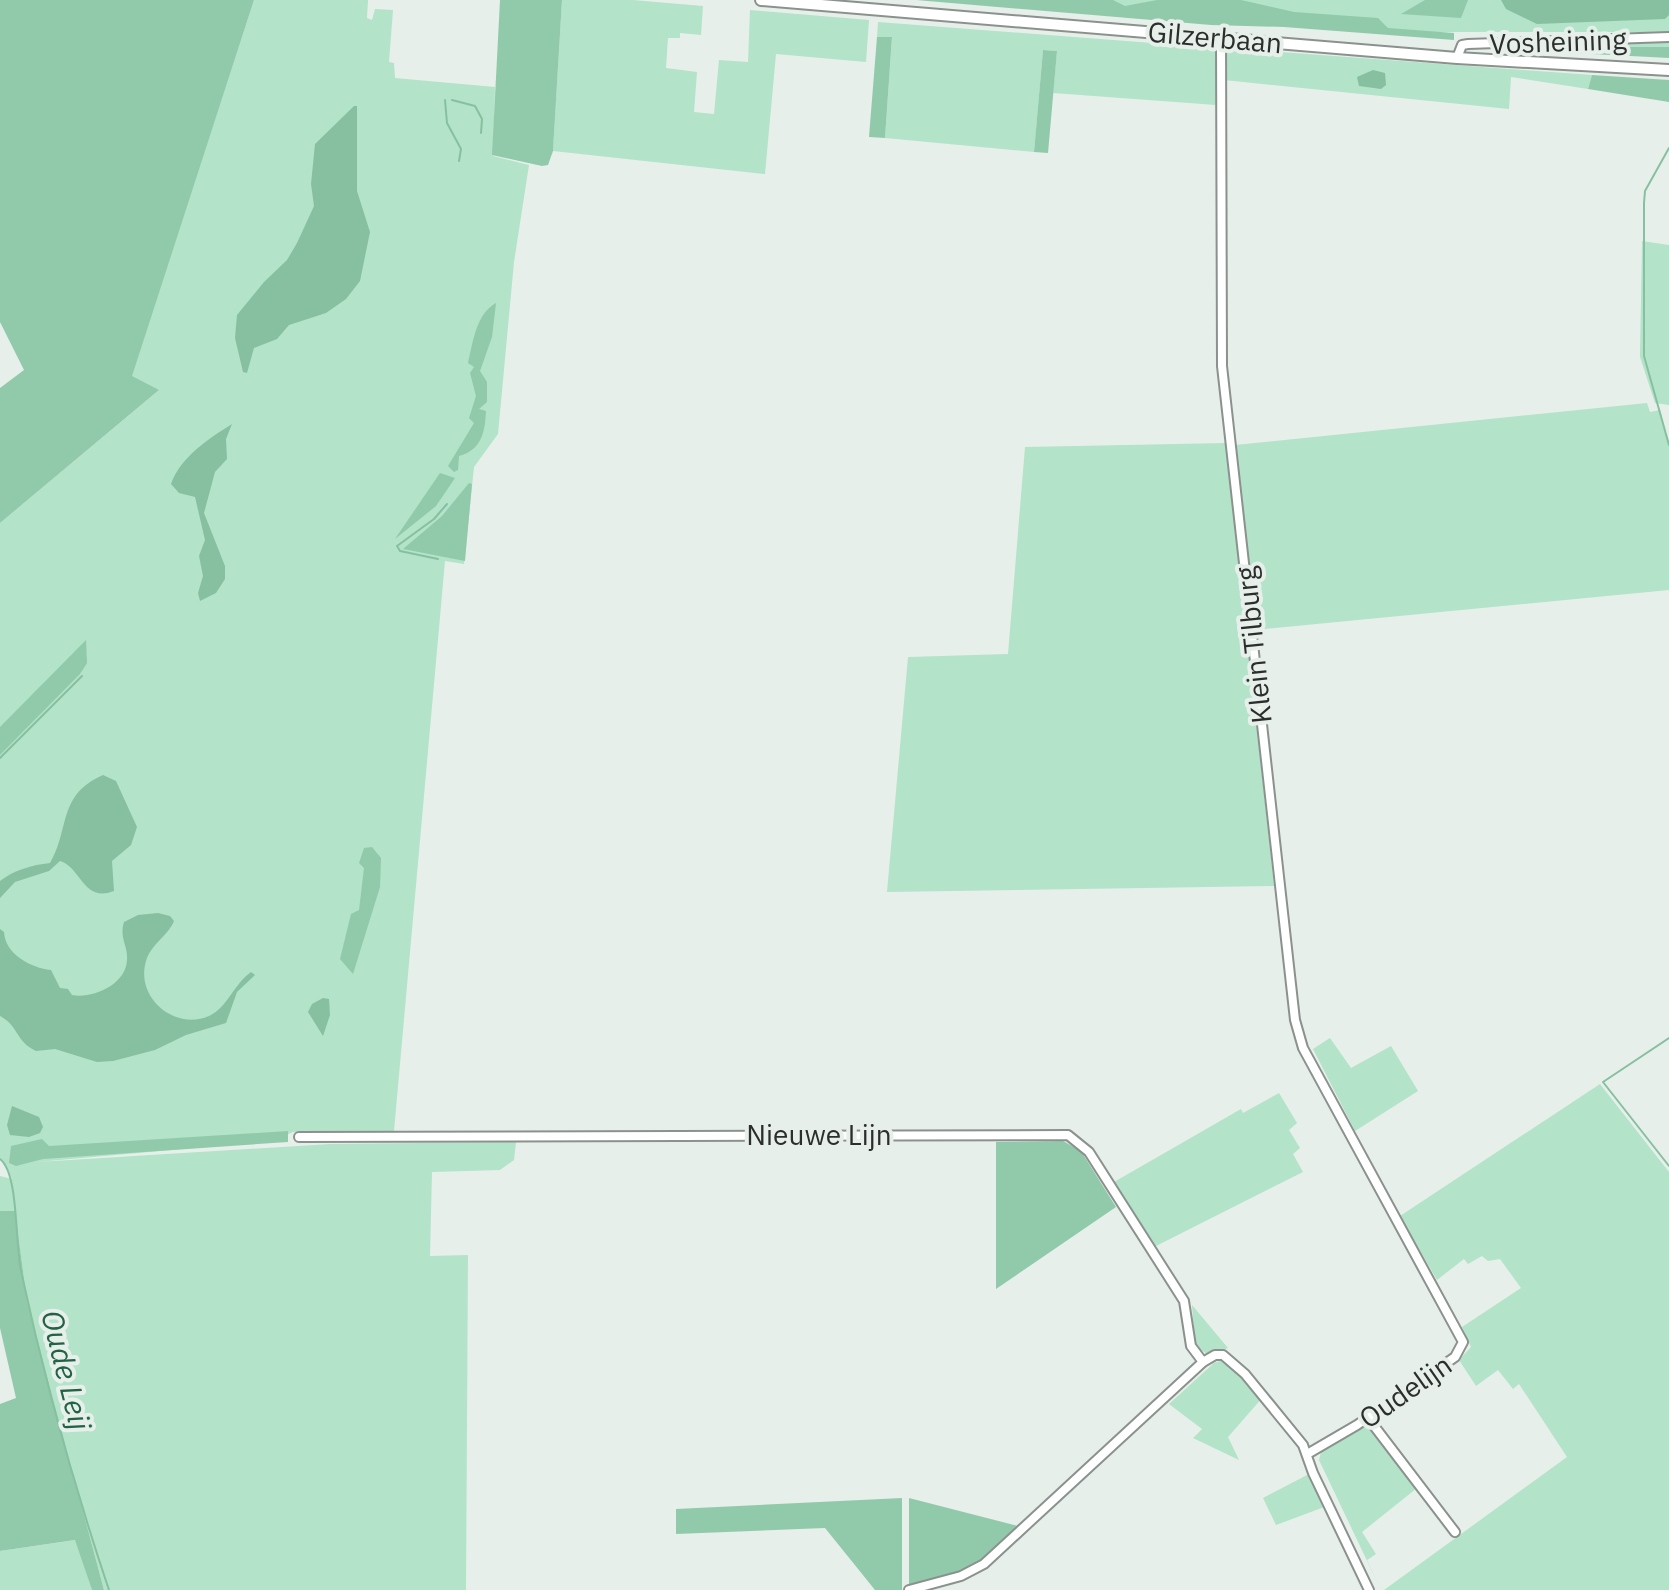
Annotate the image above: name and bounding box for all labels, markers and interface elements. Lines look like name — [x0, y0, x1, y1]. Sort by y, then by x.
street label: Gilzerbaan — [1146, 13, 1284, 61]
street label: Vosheining — [1489, 20, 1628, 62]
street label: Klein Tilburg — [1226, 565, 1280, 725]
street label: Nieuwe Lijn — [746, 1116, 892, 1153]
water label: Oude Leij — [33, 1306, 101, 1434]
street label: Oudelijn — [1351, 1346, 1459, 1436]

